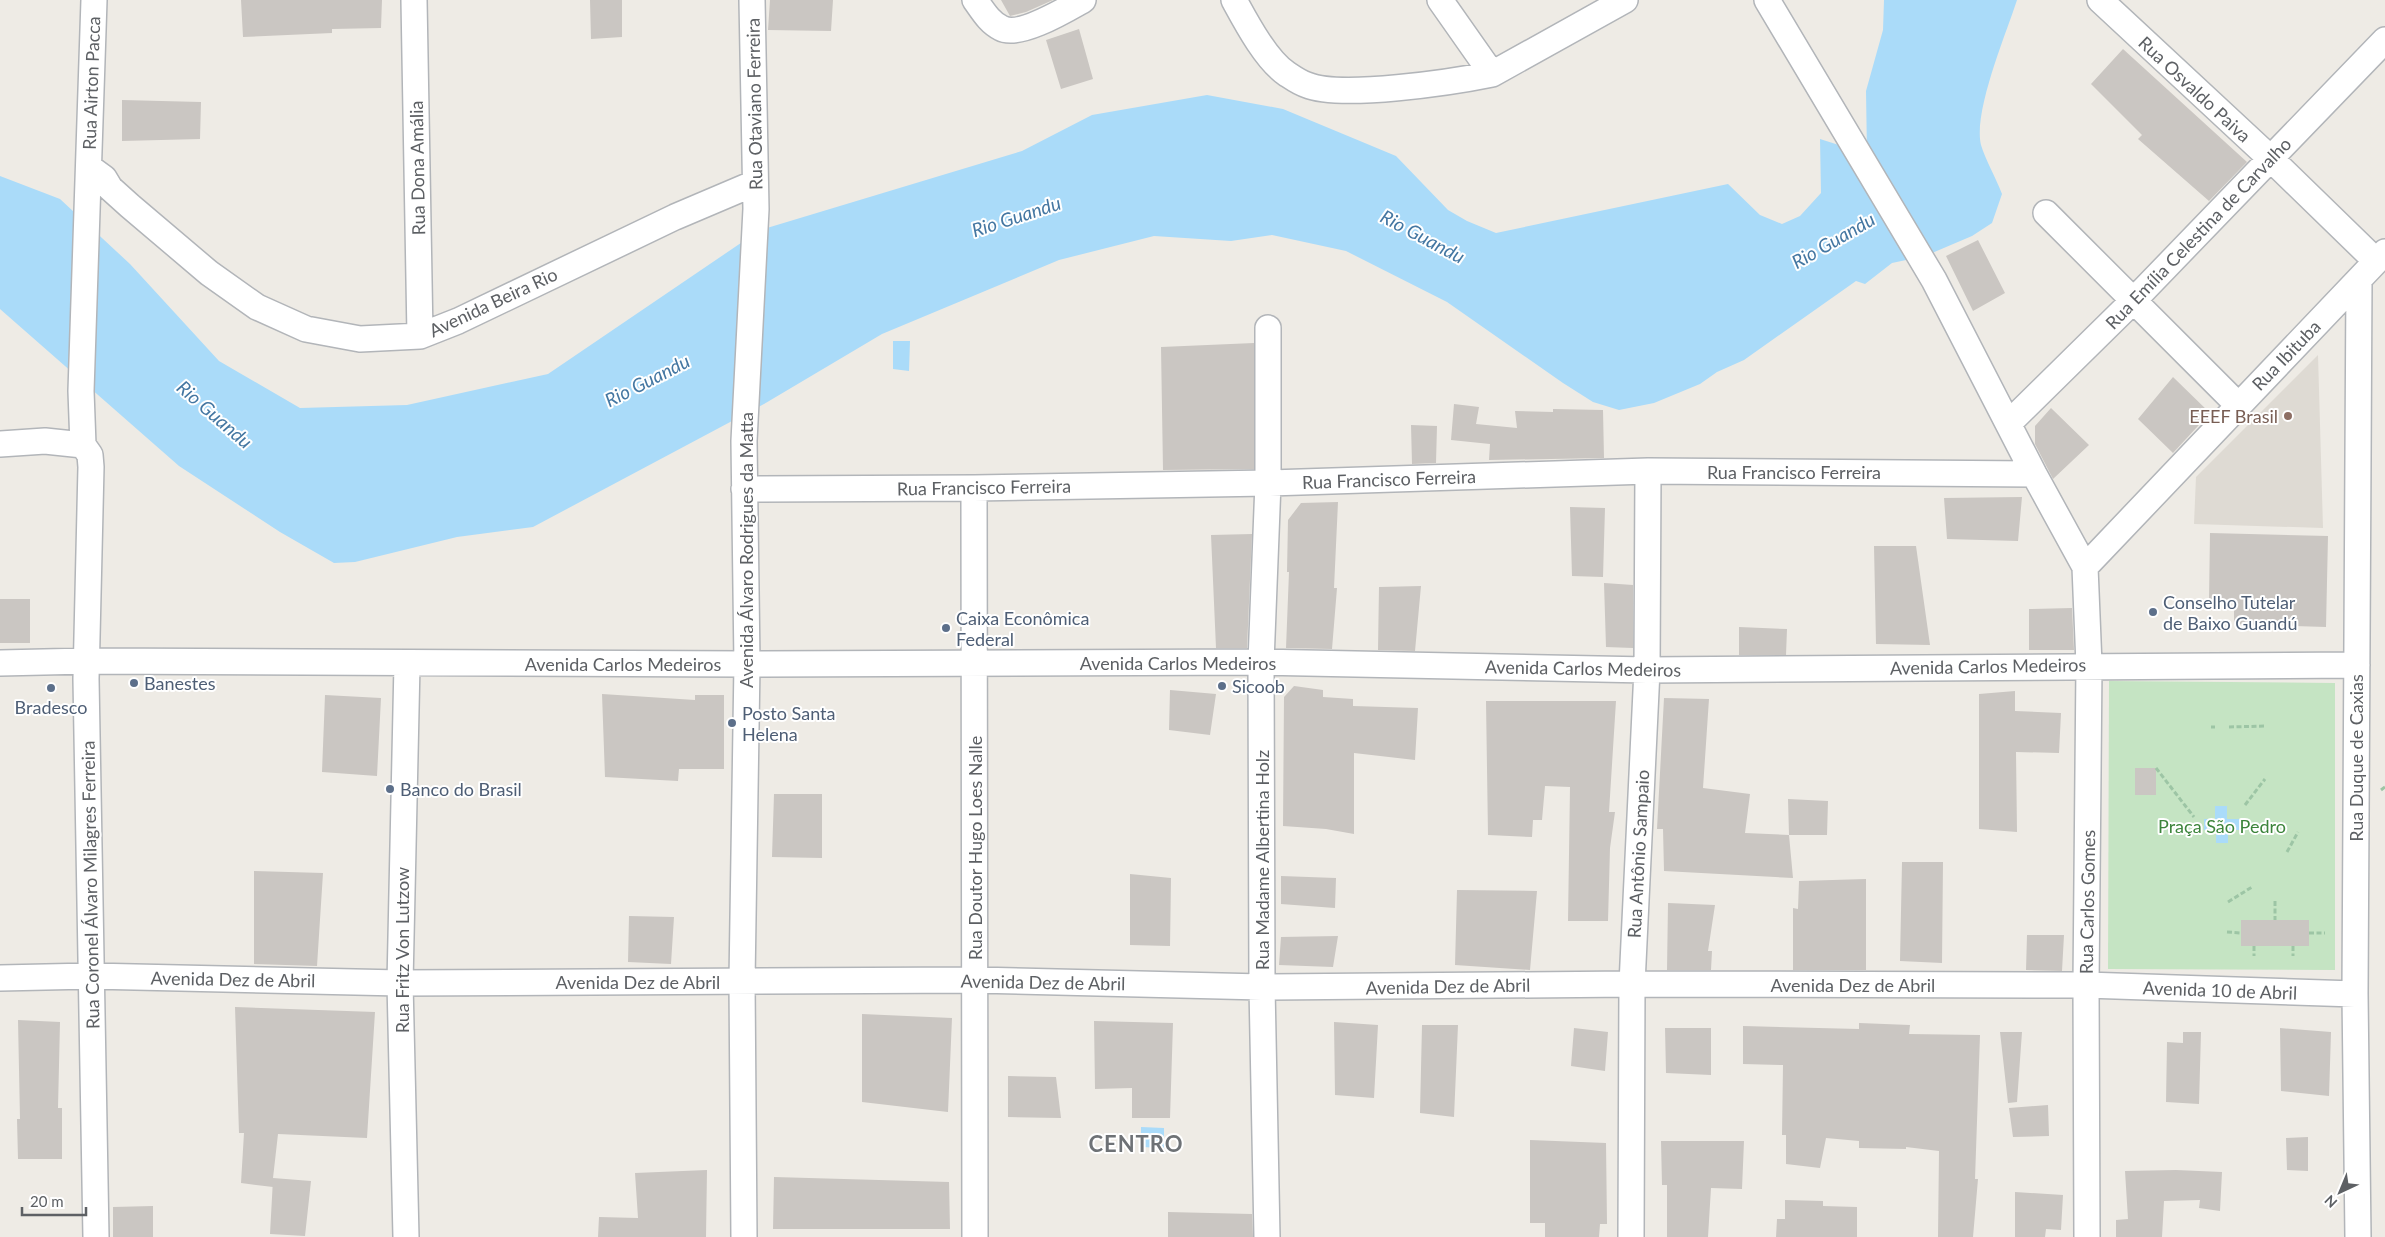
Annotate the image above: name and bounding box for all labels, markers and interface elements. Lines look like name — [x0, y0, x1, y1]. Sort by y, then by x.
street label: Rua Airton Pacca — [78, 16, 104, 150]
street label: Rua Otaviano Ferreira — [741, 18, 767, 190]
street label: Rua Osvaldo Paiva — [2134, 31, 2256, 147]
street label: Rua Dona Amália — [405, 100, 429, 236]
street label: Rua Emília Celestina de Carvalho — [2100, 133, 2296, 333]
water label: Rio Guandu — [969, 191, 1063, 241]
water label: Rio Guandu — [1377, 204, 1469, 268]
water label: Rio Guandu — [1787, 207, 1879, 273]
street label: Avenida Beira Rio — [425, 263, 561, 341]
street label: Rua Ibituba — [2247, 315, 2325, 395]
water label: Rio Guandu — [601, 349, 693, 411]
water label: Rio Guandu — [173, 375, 257, 453]
place label: EEEF Brasil — [2189, 405, 2278, 427]
marker: EEEF Brasil — [2282, 410, 2294, 422]
street label: Avenida Álvaro Rodrigues da Matta — [735, 412, 757, 688]
street label: Rua Francisco Ferreira — [1707, 461, 1881, 483]
street label: Rua Francisco Ferreira — [1302, 465, 1476, 493]
street label: Rua Francisco Ferreira — [897, 474, 1071, 500]
place label: Conselho Tutelar de Baixo Guandú — [2163, 591, 2297, 634]
marker: Conselho Tutelar de Baixo Guandú — [2147, 606, 2159, 618]
place label: Caixa Econômica Federal — [956, 607, 1089, 650]
marker: Caixa Econômica Federal — [940, 622, 952, 634]
street label: Avenida Carlos Medeiros — [1080, 652, 1276, 674]
street label: Avenida Carlos Medeiros — [525, 653, 721, 675]
street label: Avenida Carlos Medeiros — [1890, 653, 2087, 679]
street label: Avenida Carlos Medeiros — [1485, 655, 1682, 681]
place label: Banestes — [144, 672, 216, 694]
street label: Rua Duque de Caxias — [2345, 674, 2367, 842]
place label: Sicoob — [1232, 675, 1285, 697]
marker: Banestes — [128, 677, 140, 689]
marker: Sicoob — [1216, 680, 1228, 692]
marker: Bradesco — [45, 682, 57, 694]
place label: Bradesco — [15, 696, 87, 718]
place label: Posto Santa Helena — [742, 702, 835, 745]
marker: Posto Santa Helena — [726, 717, 738, 729]
street label: Rua Doutor Hugo Loes Nalle — [964, 736, 986, 960]
street label: Rua Coronel Álvaro Milagres Ferreira — [76, 741, 104, 1029]
street label: Rua Madame Albertina Holz — [1251, 750, 1273, 970]
street label: Rua Antônio Sampaio — [1623, 769, 1653, 939]
place label: Banco do Brasil — [400, 778, 522, 800]
marker: Banco do Brasil — [384, 783, 396, 795]
park label: Praça São Pedro — [2158, 815, 2286, 837]
street label: Rua Carlos Gomes — [2075, 830, 2099, 974]
street label: Rua Fritz Von Lutzow — [391, 867, 413, 1033]
street label: Avenida Dez de Abril — [150, 967, 316, 991]
street label: Avenida Dez de Abril — [960, 970, 1126, 994]
street label: Avenida Dez de Abril — [556, 971, 720, 993]
street label: Avenida Dez de Abril — [1365, 974, 1531, 998]
street label: Avenida Dez de Abril — [1771, 974, 1935, 996]
street label: Avenida 10 de Abril — [2142, 976, 2298, 1004]
district label: CENTRO — [1088, 1130, 1184, 1157]
north arrow — [2315, 1167, 2365, 1217]
scale bar — [22, 1184, 86, 1216]
text: 20 m — [30, 1192, 64, 1210]
text: N — [2321, 1192, 2340, 1212]

